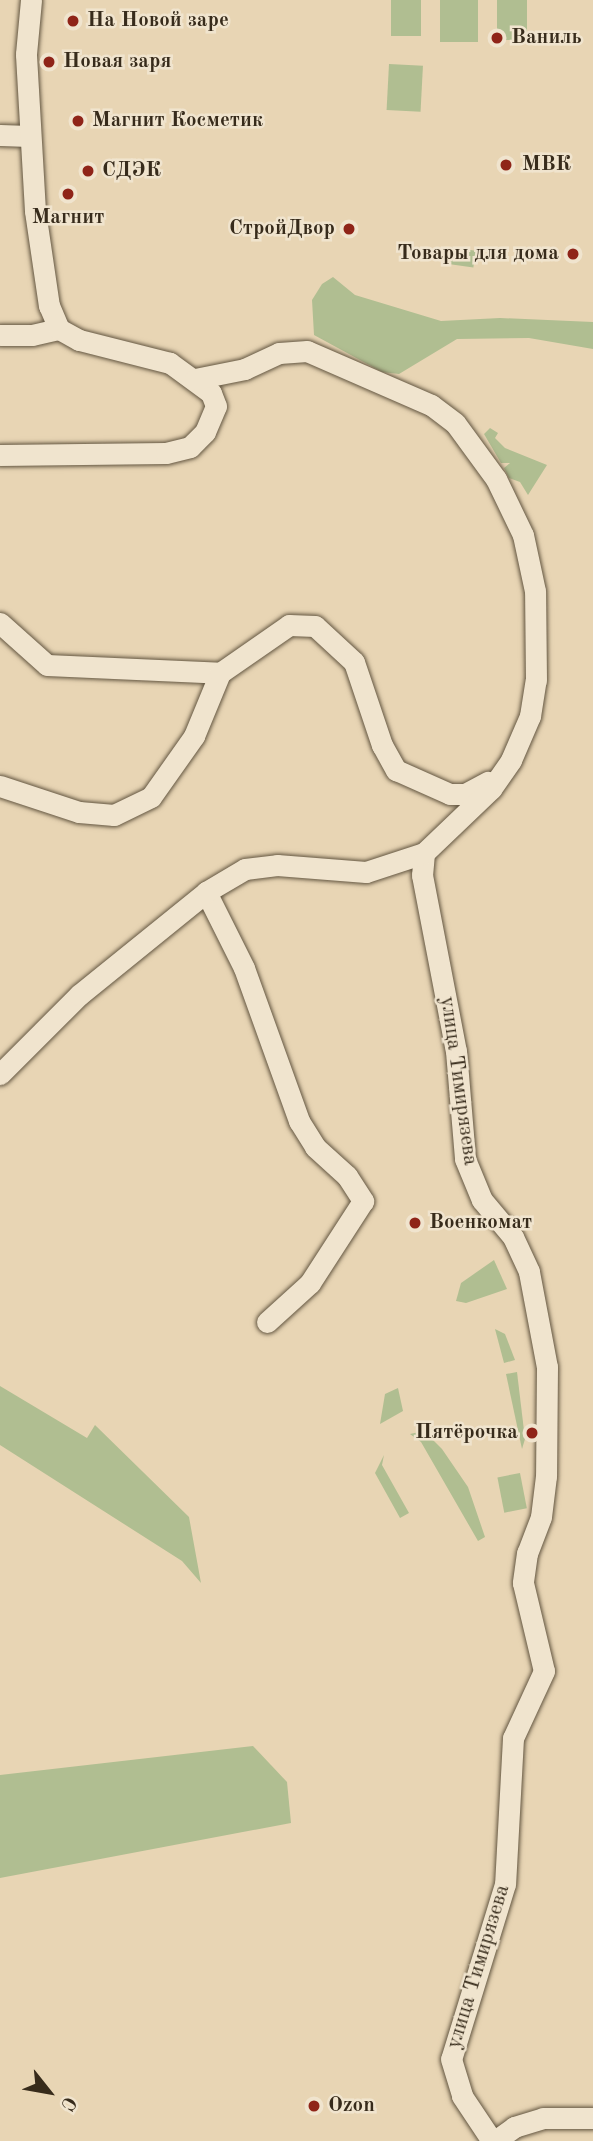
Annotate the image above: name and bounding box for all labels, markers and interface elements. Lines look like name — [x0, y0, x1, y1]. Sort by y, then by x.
place label: На Новой заре — [87, 8, 229, 34]
marker: На Новой заре — [65, 13, 81, 29]
place label: Ваниль — [511, 25, 582, 51]
marker: Ваниль — [489, 30, 505, 46]
place label: Новая заря — [63, 49, 172, 75]
marker: Новая заря — [41, 54, 57, 70]
place label: Магнит Косметик — [92, 108, 263, 134]
marker: Магнит Косметик — [70, 113, 86, 129]
place label: МВК — [522, 152, 571, 178]
marker: МВК — [496, 155, 516, 175]
place label: СДЭК — [102, 158, 161, 184]
marker: СДЭК — [80, 163, 96, 179]
marker: Магнит — [60, 186, 76, 202]
place label: Магнит — [32, 205, 104, 231]
place label: СтройДвор — [229, 216, 335, 242]
marker: СтройДвор — [341, 221, 357, 237]
place label: Товары для дома — [397, 241, 559, 267]
marker: Товары для дома — [565, 246, 581, 262]
street label: улица Тимирязева — [434, 995, 482, 1167]
place label: Военкомат — [429, 1210, 532, 1236]
marker: Военкомат — [407, 1215, 423, 1231]
place label: Пятёрочка — [415, 1420, 518, 1446]
marker: Пятёрочка — [524, 1425, 540, 1441]
street label: улица Тимирязева — [442, 1882, 516, 2052]
north arrow — [14, 2057, 84, 2127]
text: С — [56, 2093, 79, 2113]
place label: Ozon — [328, 2093, 375, 2119]
marker: Ozon — [306, 2098, 322, 2114]

